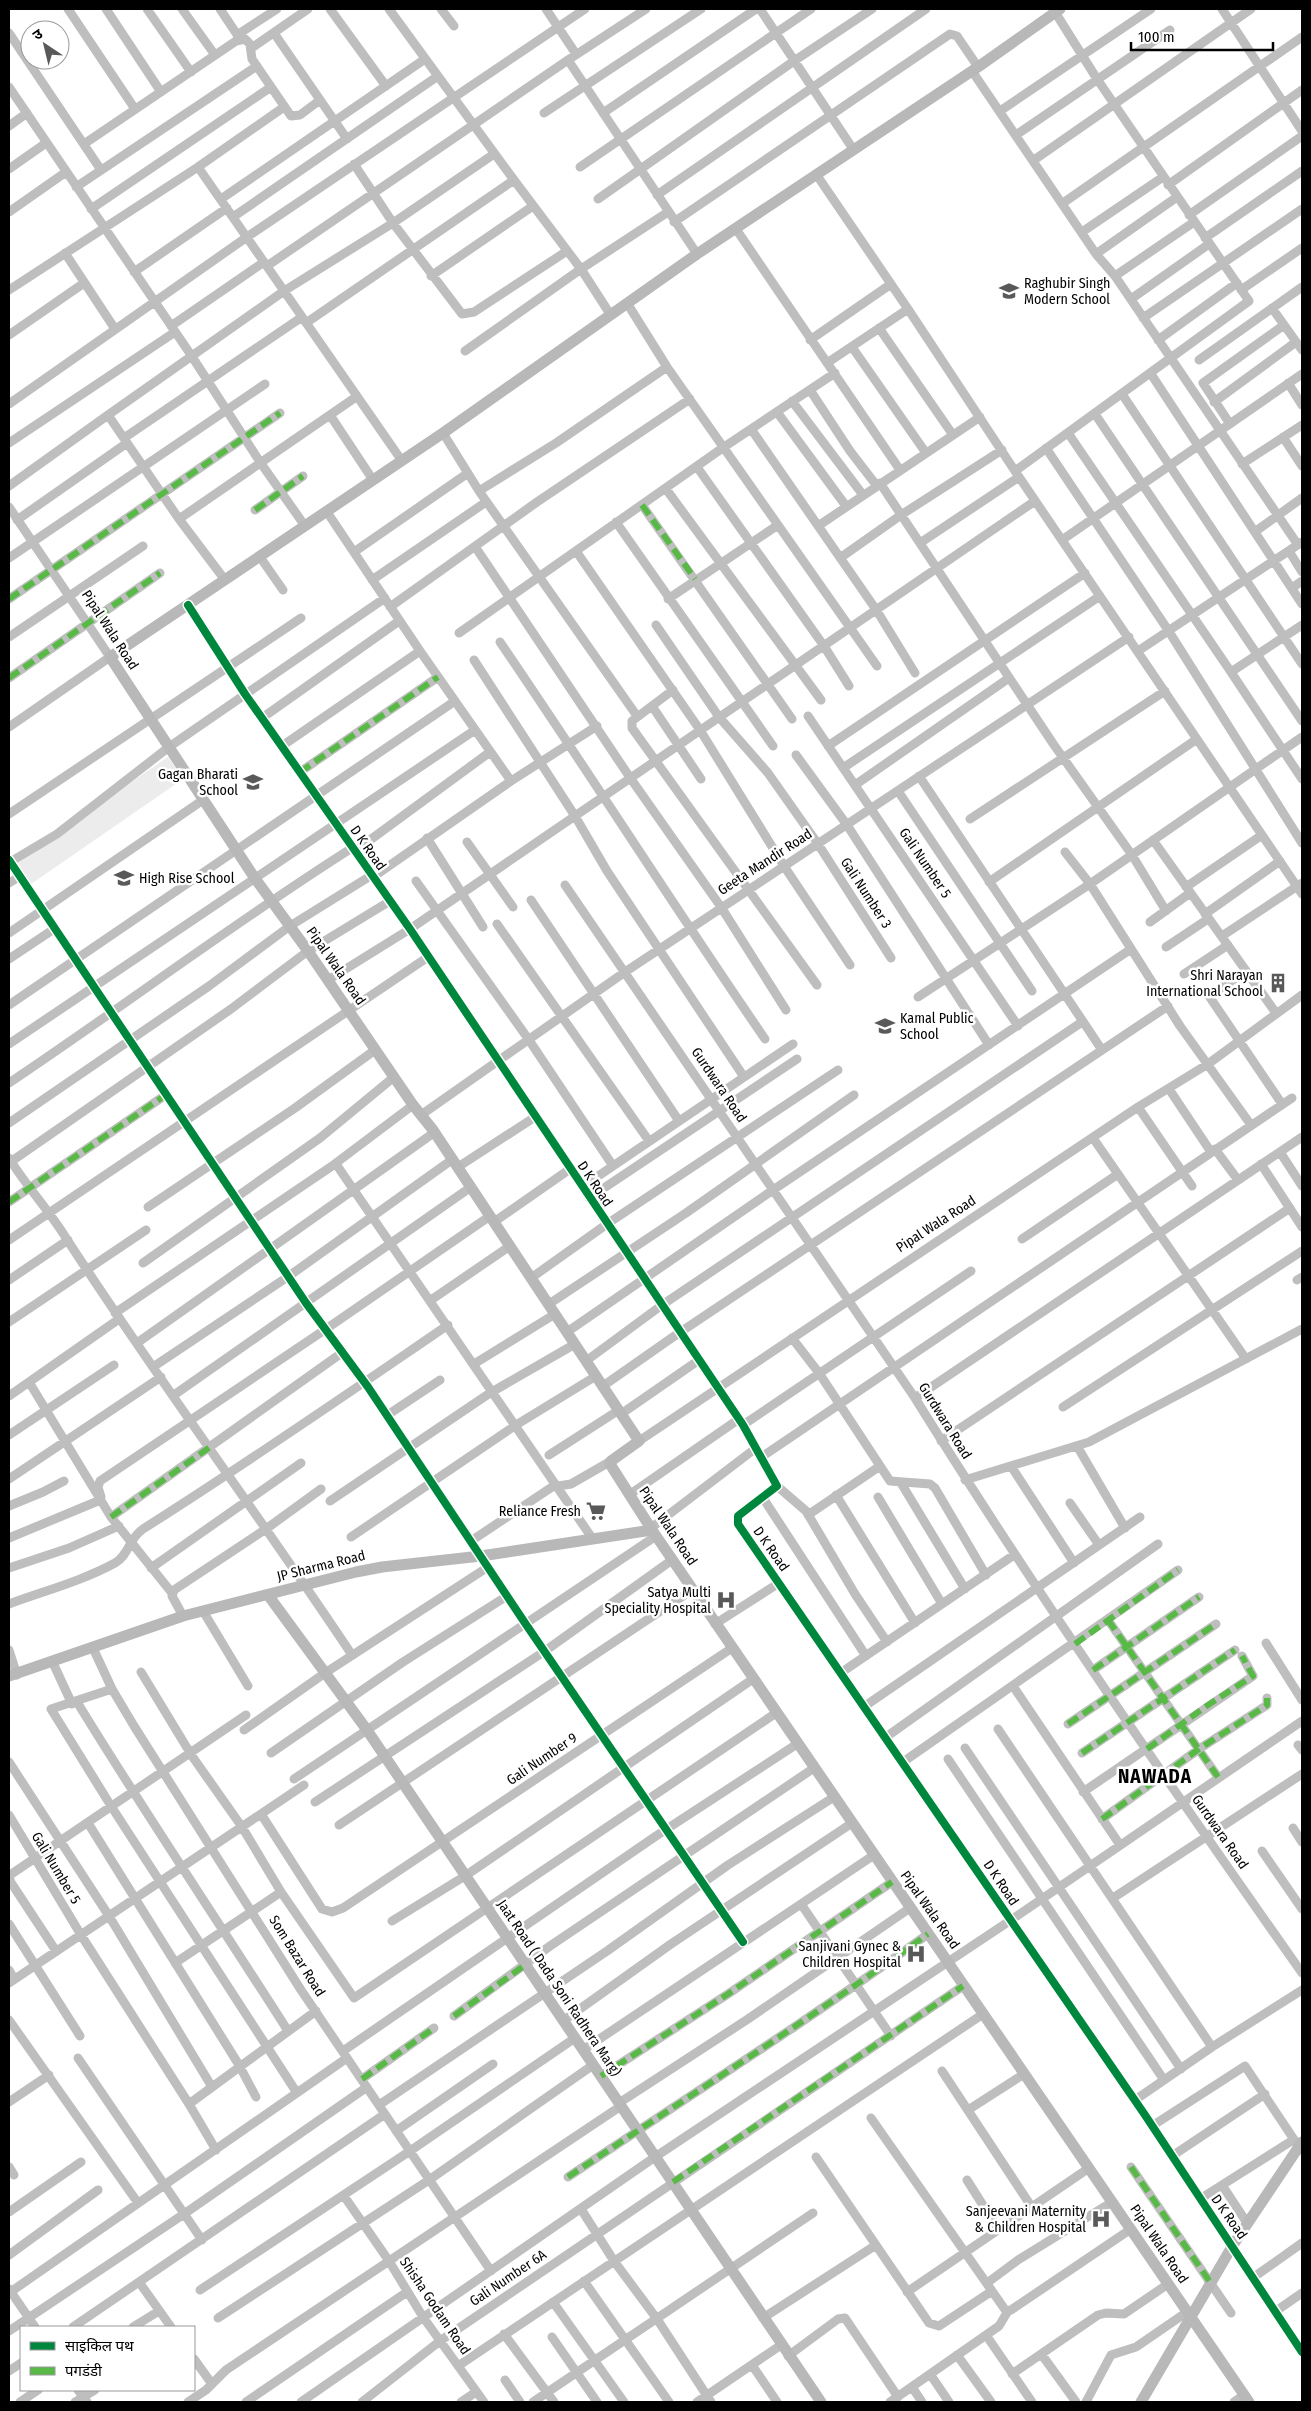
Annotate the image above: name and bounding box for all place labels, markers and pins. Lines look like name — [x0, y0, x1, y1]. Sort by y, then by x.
place label: Raghubir Singh Modern School — [1024, 275, 1110, 308]
school or university icon: Raghubir Singh Modern School — [998, 280, 1020, 302]
place label: Gagan Bharati School — [158, 766, 238, 799]
school or university icon: Gagan Bharati School — [242, 771, 264, 793]
school or university icon: High Rise School — [113, 867, 135, 889]
place label: High Rise School — [139, 870, 235, 887]
place label: Shri Narayan International School — [1146, 967, 1263, 1000]
building icon: Shri Narayan International School — [1267, 972, 1289, 994]
place label: Kamal Public School — [900, 1010, 974, 1043]
school or university icon: Kamal Public School — [874, 1015, 896, 1037]
supermarket icon: Reliance Fresh — [585, 1500, 607, 1522]
place label: Reliance Fresh — [499, 1503, 581, 1520]
place label: Satya Multi Speciality Hospital — [604, 1584, 711, 1617]
hospital icon: Satya Multi Speciality Hospital — [715, 1589, 737, 1611]
place label: Sanjivani Gynec & Children Hospital — [799, 1938, 901, 1971]
hospital icon: Sanjivani Gynec & Children Hospital — [905, 1943, 927, 1965]
place label: Sanjeevani Maternity & Children Hospital — [966, 2203, 1087, 2236]
hospital icon: Sanjeevani Maternity & Children Hospital — [1090, 2208, 1112, 2230]

